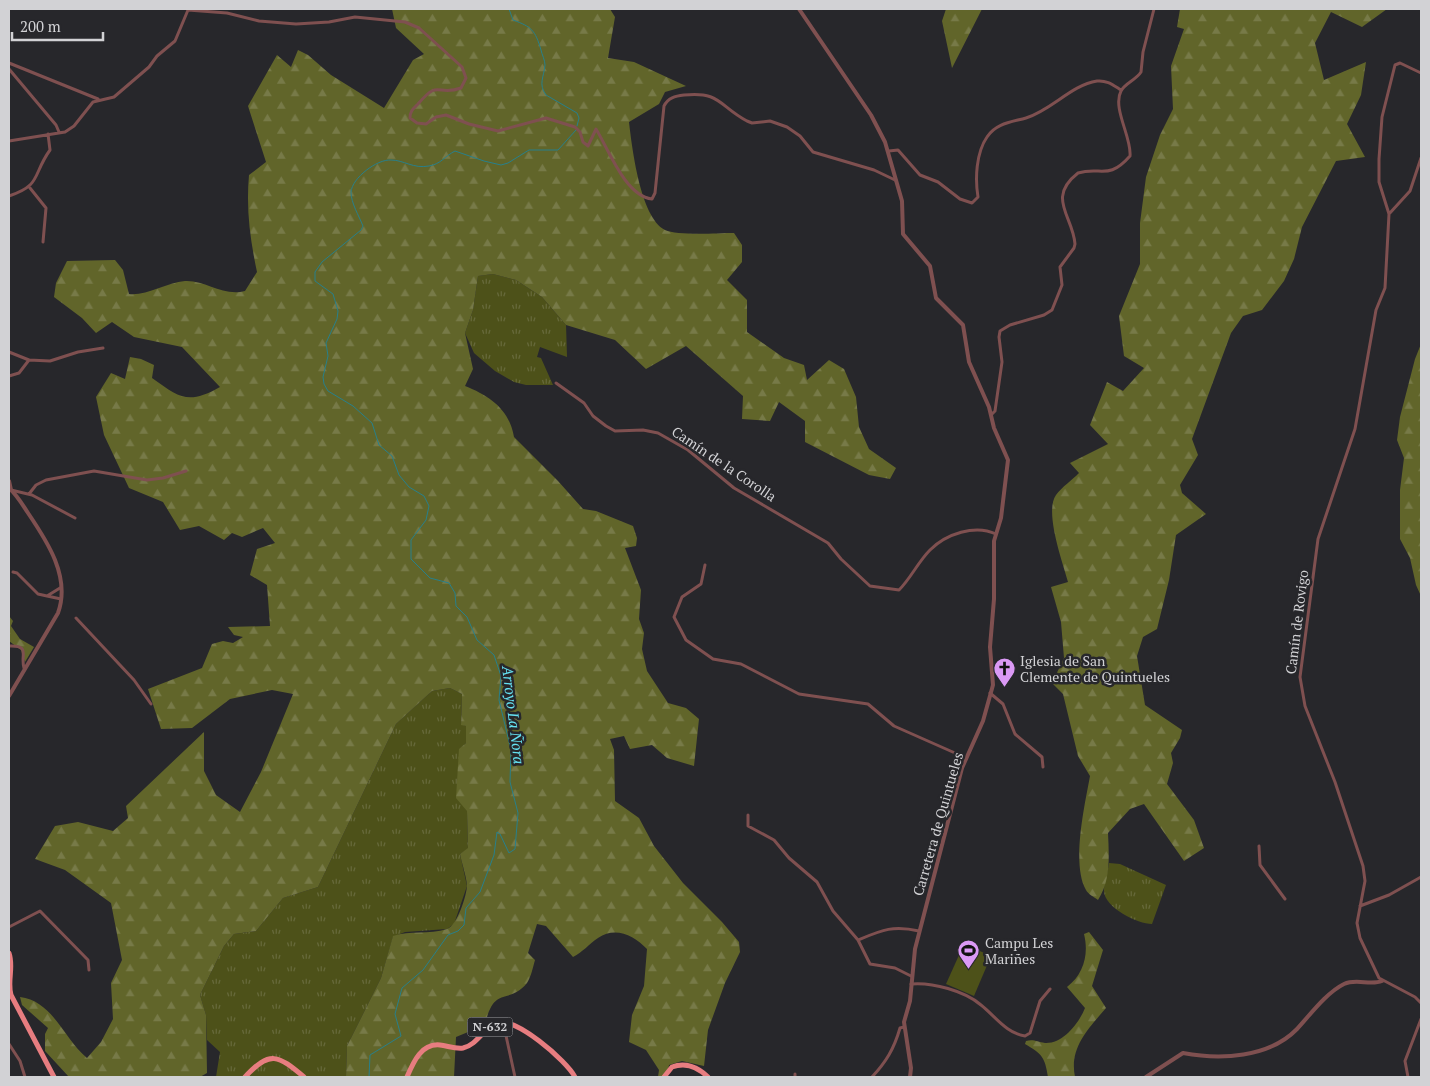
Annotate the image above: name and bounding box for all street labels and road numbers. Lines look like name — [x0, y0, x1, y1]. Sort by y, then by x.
street label: Camín de la Corolla — [668, 422, 780, 506]
street label: Camín de Rovigo — [1281, 568, 1312, 675]
street label: Carretera de Quintueles — [908, 750, 967, 898]
road number: N-632 — [468, 1018, 512, 1036]

